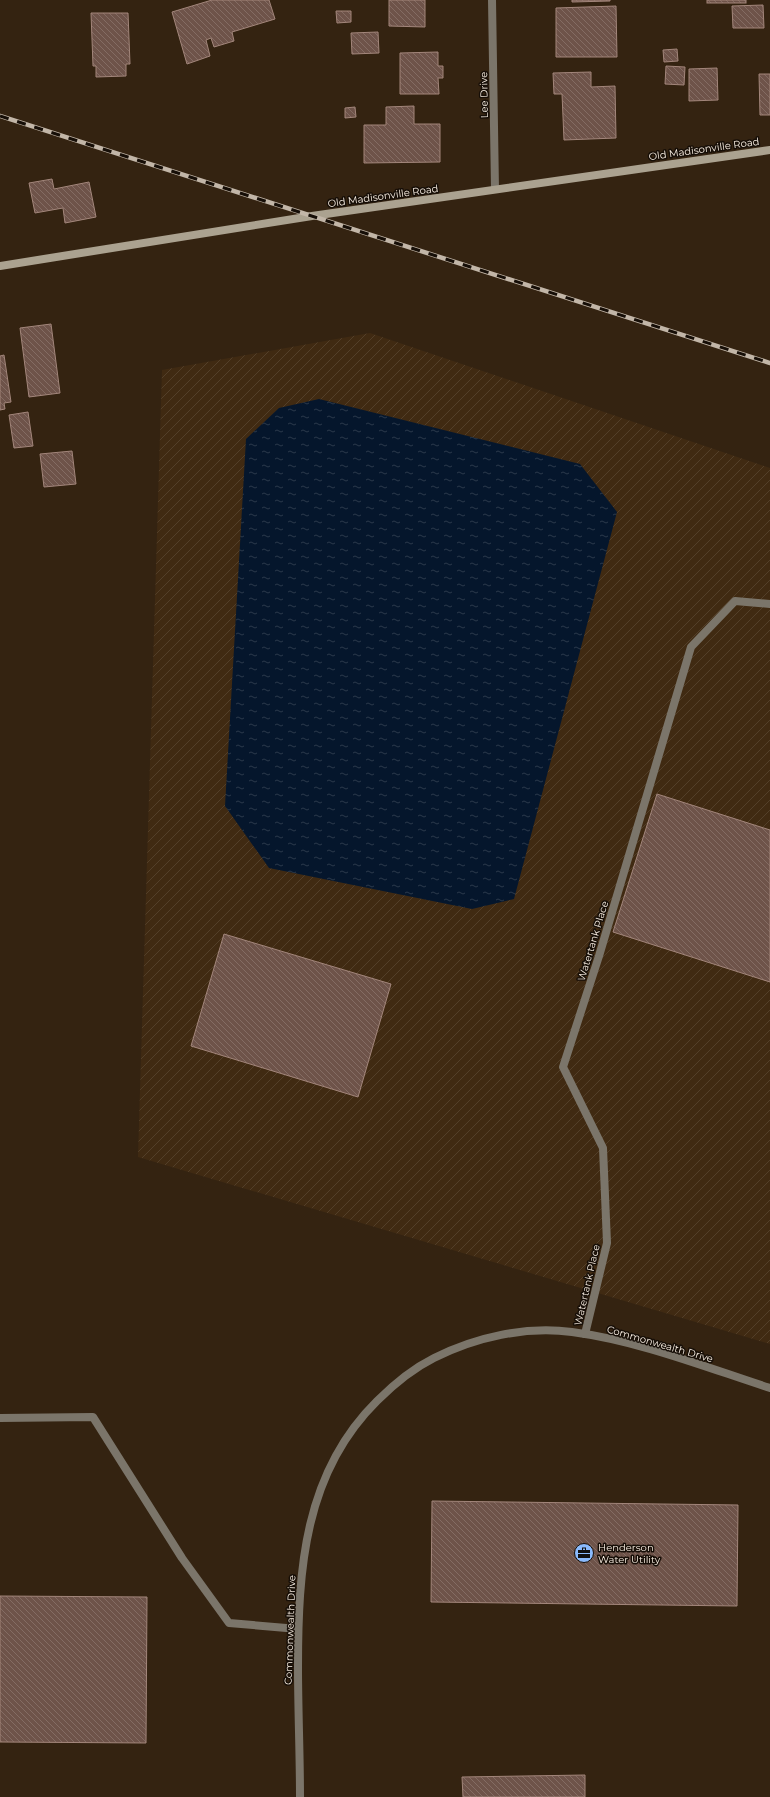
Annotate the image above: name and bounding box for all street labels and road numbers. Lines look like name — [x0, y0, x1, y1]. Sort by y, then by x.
street label: Lee Drive — [477, 72, 491, 118]
street label: Old Madisonville Road — [648, 135, 760, 163]
street label: Old Madisonville Road — [327, 182, 439, 210]
street label: Watertank Place — [575, 899, 611, 983]
street label: Watertank Place — [571, 1243, 603, 1327]
street label: Commonwealth Drive — [605, 1323, 715, 1365]
street label: Commonwealth Drive — [282, 1575, 298, 1685]

